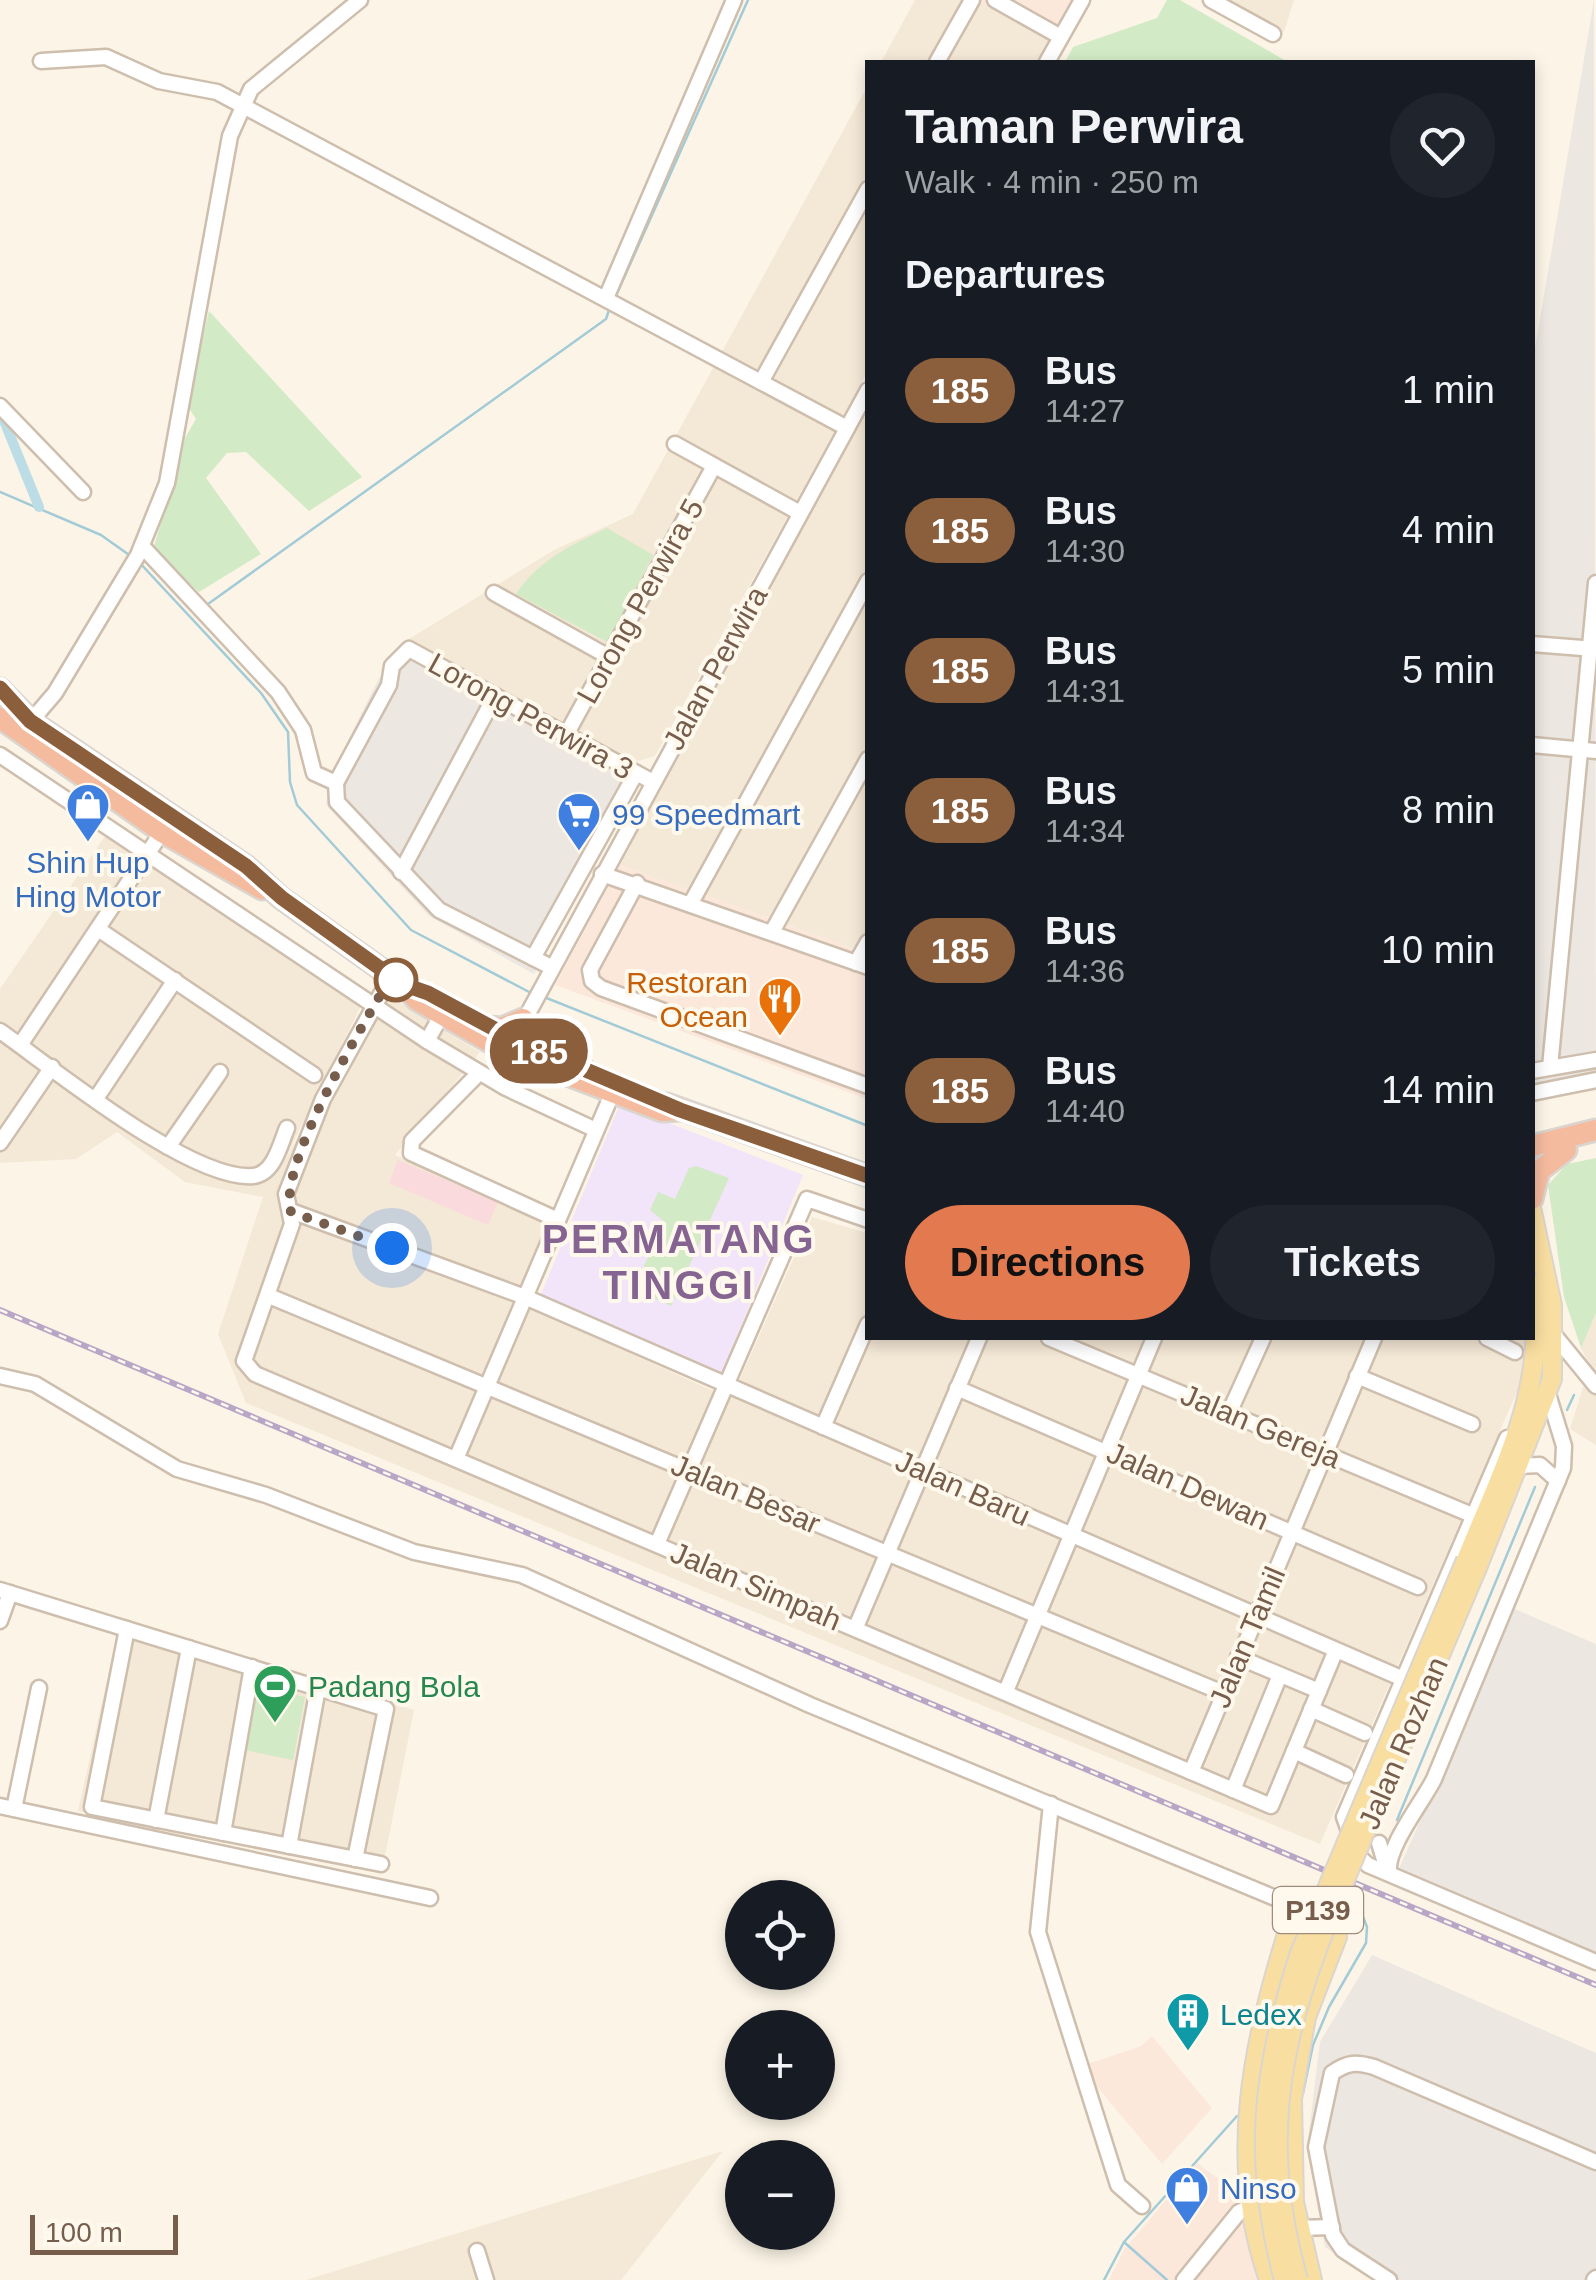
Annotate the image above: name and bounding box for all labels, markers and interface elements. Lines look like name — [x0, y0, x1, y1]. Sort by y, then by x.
button: heart — [1390, 93, 1495, 198]
text: Taman Perwira — [905, 100, 1243, 153]
text: Walk · 4 min · 250 m — [905, 164, 1199, 200]
text: Departures — [905, 254, 1106, 296]
text: Bus — [1045, 350, 1117, 392]
text: 1 min — [1402, 369, 1495, 411]
text: 185 — [931, 371, 989, 410]
text: 14:27 — [1045, 393, 1125, 429]
text: Bus — [1045, 490, 1117, 532]
street label: Lorong Perwira 5 — [570, 493, 710, 709]
text: 4 min — [1402, 509, 1495, 551]
text: 185 — [931, 511, 989, 550]
text: 14:30 — [1045, 533, 1125, 569]
street label: Jalan Perwira — [657, 580, 774, 755]
text: Bus — [1045, 630, 1117, 672]
street label: Lorong Perwira 3 — [423, 646, 639, 786]
text: 5 min — [1402, 649, 1495, 691]
text: 185 — [931, 651, 989, 690]
text: 14:31 — [1045, 673, 1125, 709]
text: Bus — [1045, 770, 1117, 812]
shop icon: Shin Hup Hing Motor — [65, 782, 111, 843]
text: 8 min — [1402, 789, 1495, 831]
supermarket icon: 99 Speedmart — [556, 791, 602, 852]
text: 185 — [931, 791, 989, 830]
place label: 99 Speedmart — [612, 798, 801, 831]
text: 14:34 — [1045, 813, 1125, 849]
place label: Shin Hup Hing Motor — [15, 846, 161, 913]
text: Bus — [1045, 910, 1117, 952]
text: 10 min — [1381, 929, 1495, 971]
text: 185 — [931, 931, 989, 970]
text: 14:36 — [1045, 953, 1125, 989]
unlabelled marker — [375, 959, 417, 1001]
place label: Restoran Ocean — [626, 966, 748, 1033]
restaurant icon: Restoran Ocean — [757, 976, 803, 1037]
line badge: 185 — [482, 1018, 596, 1084]
text: 185 — [510, 1032, 568, 1071]
text: Bus — [1045, 1050, 1117, 1092]
text: 14 min — [1381, 1069, 1495, 1111]
text: 185 — [931, 1071, 989, 1110]
text: 14:40 — [1045, 1093, 1125, 1129]
button: Directions — [905, 1205, 1190, 1320]
button: Tickets — [1210, 1205, 1495, 1320]
district label: PERMATANG TINGGI — [542, 1217, 816, 1307]
your location — [367, 1223, 417, 1273]
street label: Jalan Gereja — [1176, 1378, 1346, 1475]
street label: Jalan Dewan — [1102, 1436, 1274, 1536]
street label: Jalan Baru — [891, 1444, 1035, 1532]
street label: Jalan Besar — [667, 1448, 825, 1540]
street label: Jalan Simpah — [666, 1535, 846, 1637]
street label: Jalan Tamil — [1203, 1562, 1291, 1712]
street label: Jalan Rozhan — [1352, 1652, 1454, 1834]
sports icon: Padang Bola — [252, 1663, 298, 1724]
place label: Padang Bola — [308, 1670, 480, 1703]
map controls — [725, 1880, 835, 2250]
button: locate — [725, 1880, 835, 1990]
road number: P139 — [1273, 1887, 1363, 1933]
building icon: Ledex — [1165, 1991, 1211, 2052]
place label: Ledex — [1220, 1998, 1302, 2031]
button: + — [725, 2010, 835, 2120]
button: − — [725, 2140, 835, 2250]
shop icon: Ninso — [1164, 2165, 1210, 2226]
place label: Ninso — [1220, 2172, 1297, 2205]
scale bar — [30, 2210, 178, 2254]
text: 100 m — [45, 2217, 123, 2248]

